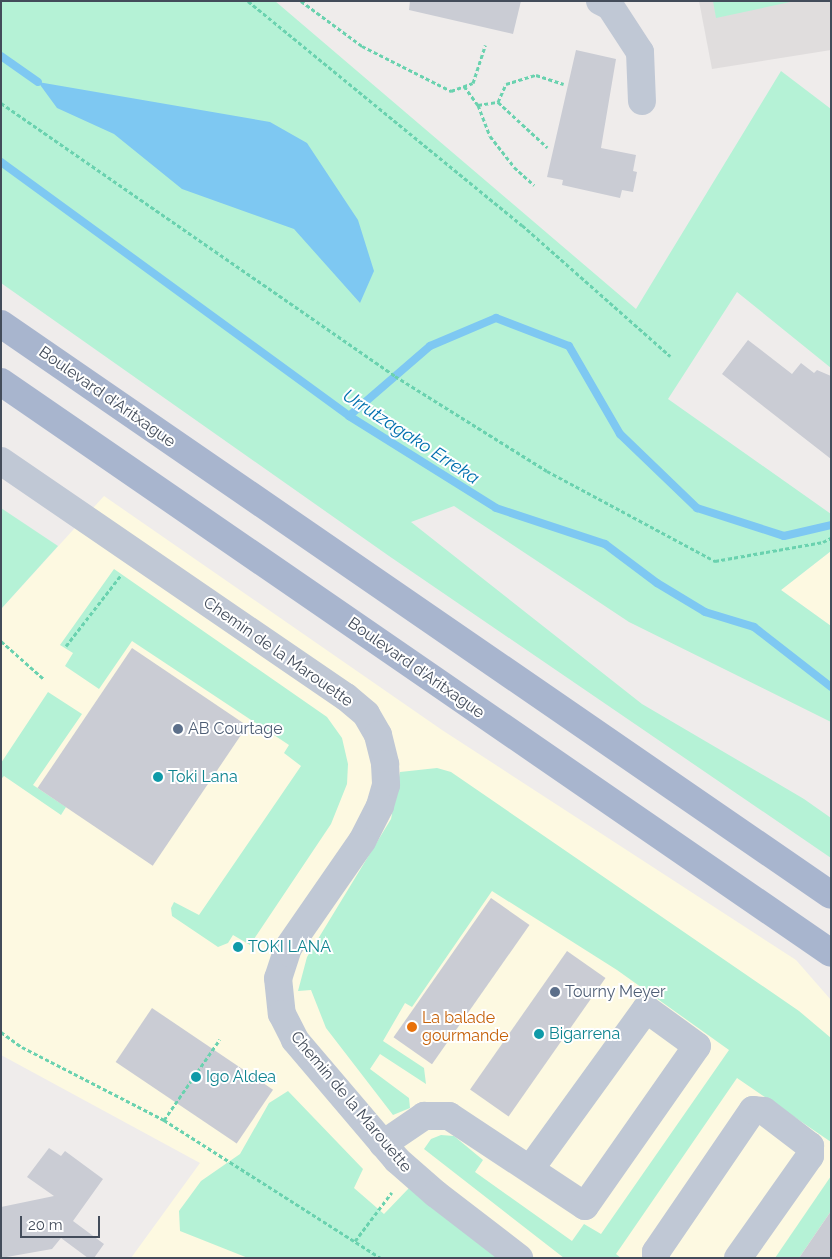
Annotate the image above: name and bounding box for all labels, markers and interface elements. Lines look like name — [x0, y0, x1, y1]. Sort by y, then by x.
street label: Boulevard d'Aritxague — [35, 343, 179, 451]
water label: Urrutzagako Erreka — [339, 385, 483, 489]
street label: Chemin de la Marouette — [200, 593, 356, 711]
street label: Boulevard d'Aritxague — [344, 614, 488, 722]
place label: AB Courtage — [188, 719, 283, 739]
marker: AB Courtage — [172, 723, 184, 735]
place label: Toki Lana — [168, 767, 238, 787]
marker: Toki Lana — [152, 771, 164, 783]
place label: TOKI LANA — [248, 937, 331, 957]
marker: TOKI LANA — [232, 941, 244, 953]
place label: Tourny Meyer — [565, 982, 666, 1002]
marker: Tourny Meyer — [549, 986, 561, 998]
place label: La balade gourmande — [422, 1008, 509, 1046]
marker: La balade gourmande — [406, 1021, 418, 1033]
place label: Bigarrena — [549, 1024, 620, 1044]
street label: Chemin de la Marouette — [286, 1028, 416, 1176]
marker: Bigarrena — [533, 1028, 545, 1040]
place label: Igo Aldea — [206, 1067, 277, 1087]
marker: Igo Aldea — [190, 1071, 202, 1083]
scale bar — [22, 1206, 102, 1238]
text: 20 m — [28, 1216, 63, 1234]

